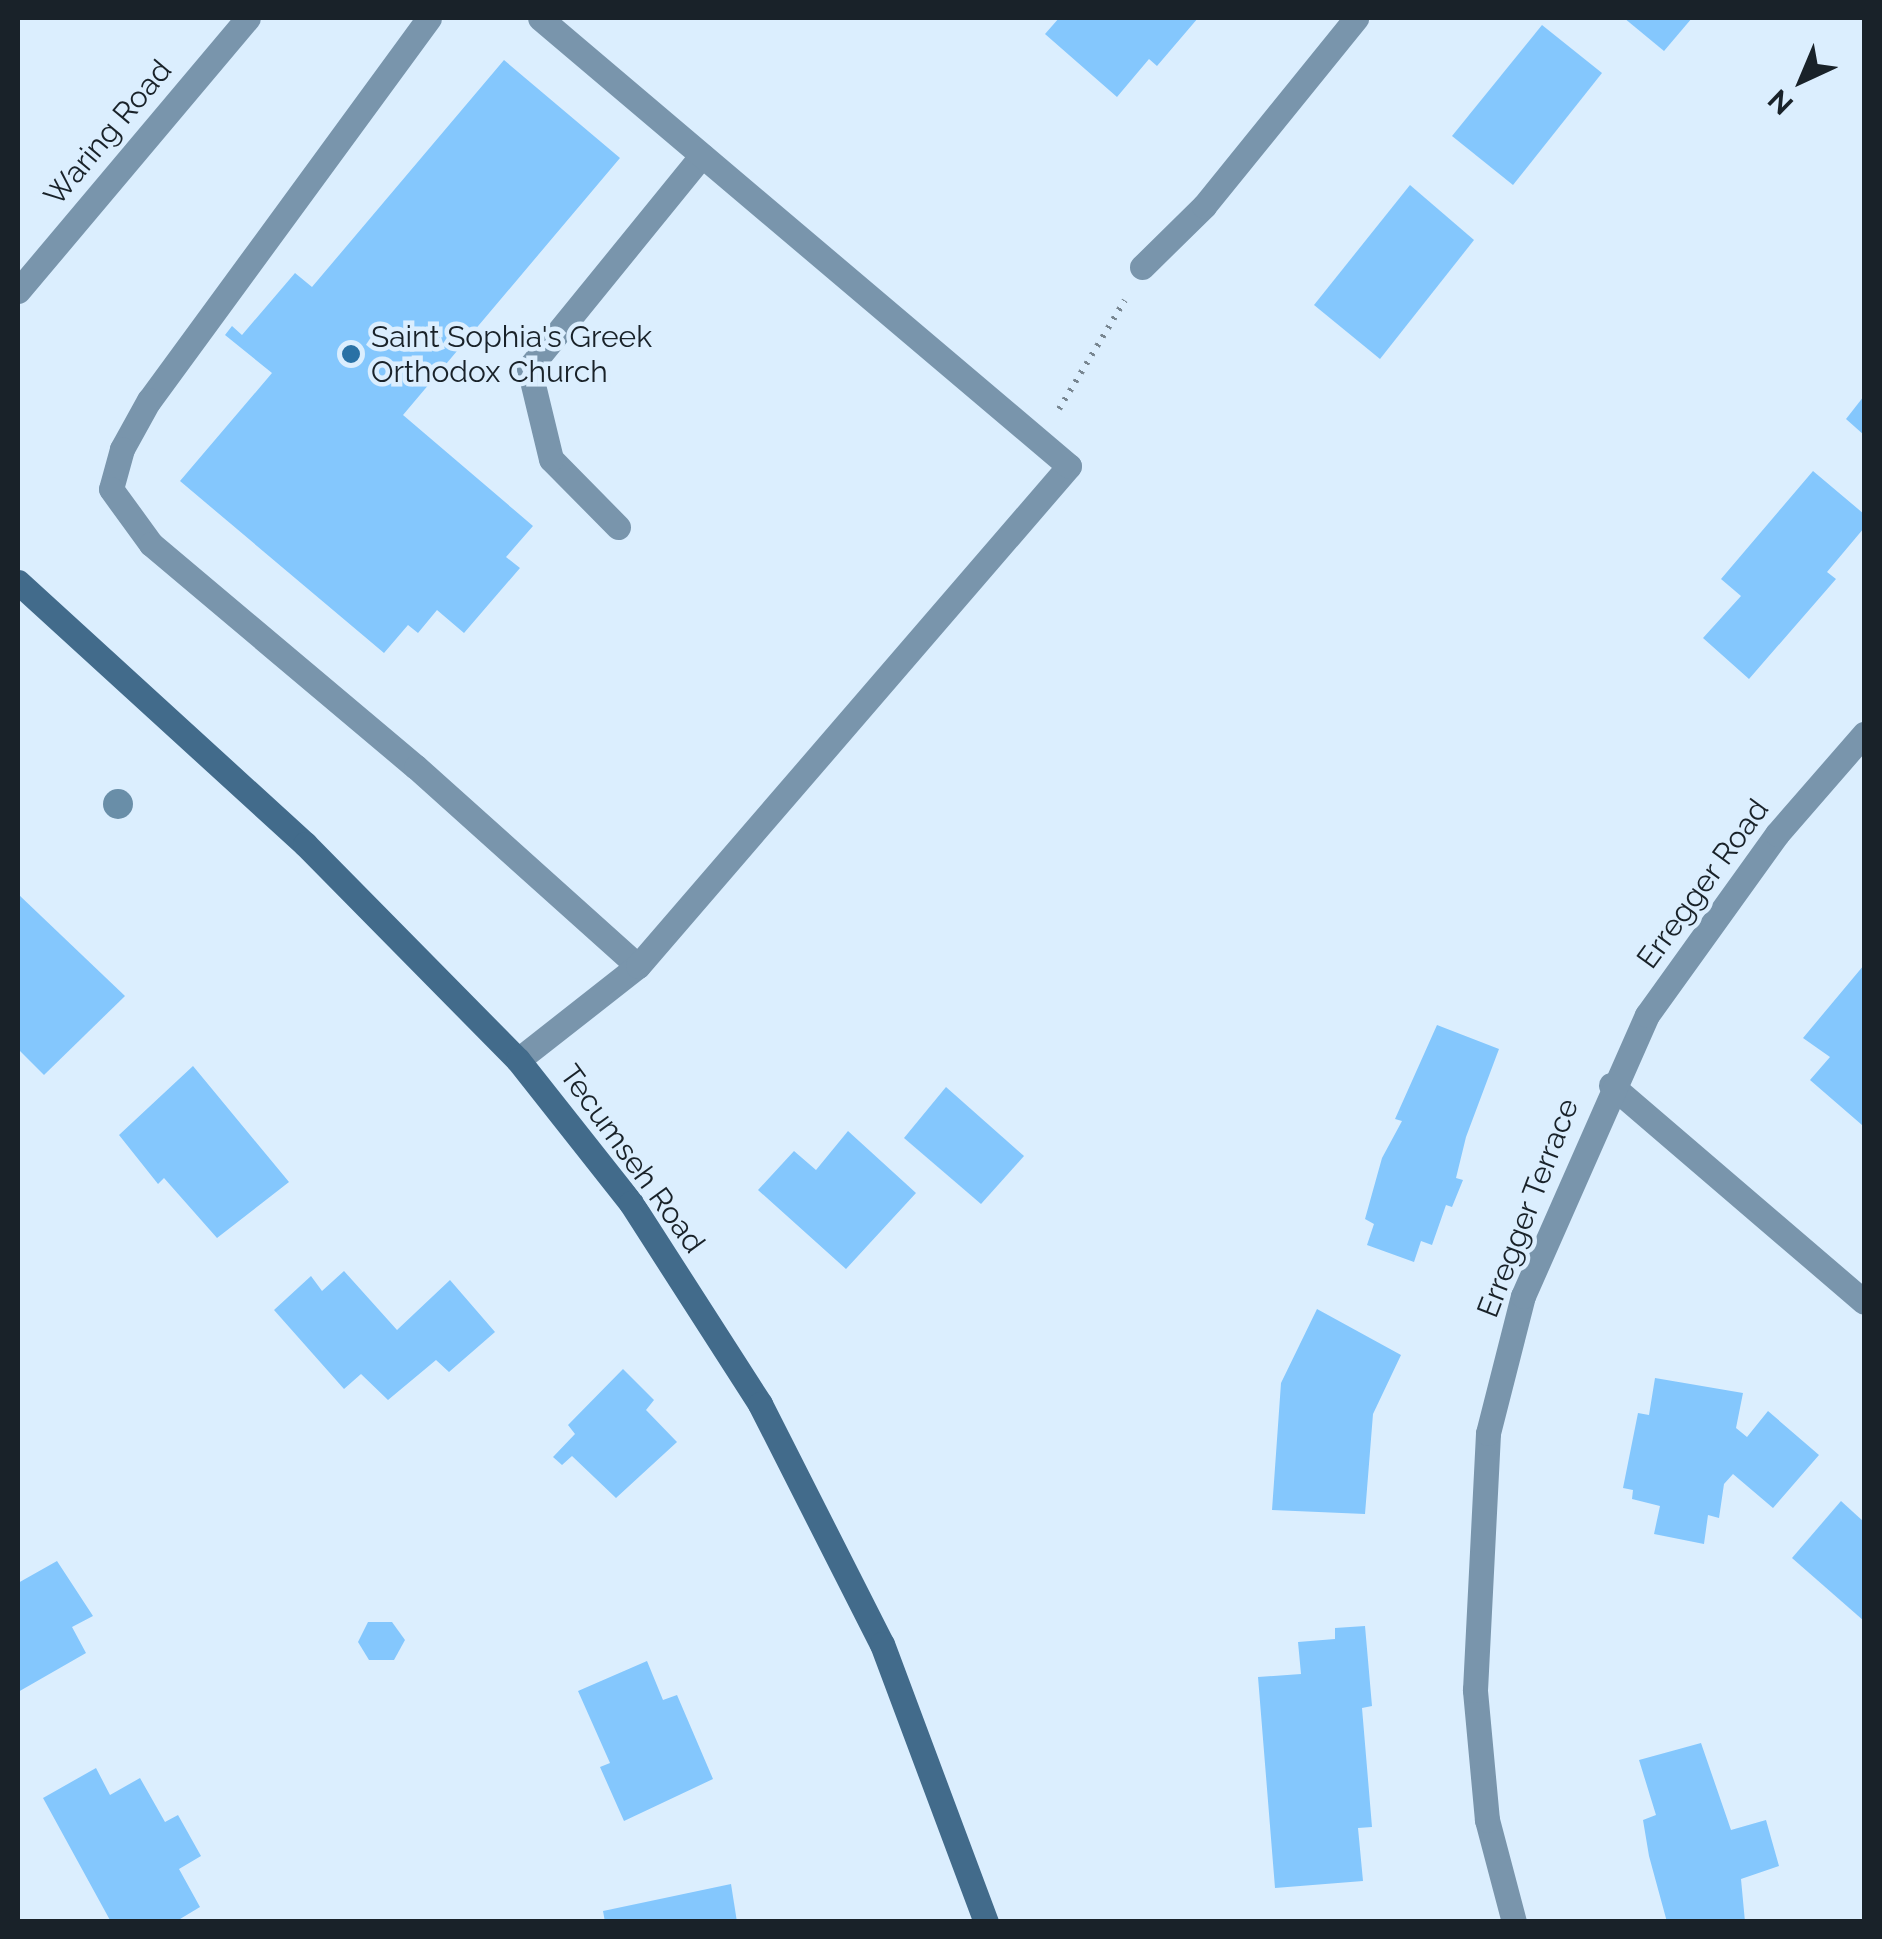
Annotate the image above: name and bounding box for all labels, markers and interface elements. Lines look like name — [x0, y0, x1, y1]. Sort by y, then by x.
north arrow — [1752, 30, 1852, 130]
street label: Waring Road — [37, 53, 179, 213]
text: N — [1762, 83, 1800, 121]
place label: Saint Sophia's Greek Orthodox Church — [371, 319, 652, 390]
marker: Saint Sophia's Greek Orthodox Church — [340, 343, 362, 365]
street label: Erregger Road — [1629, 792, 1777, 976]
street label: Tecumseh Road — [552, 1058, 712, 1260]
street label: Erregger Terrace — [1469, 1093, 1587, 1323]

